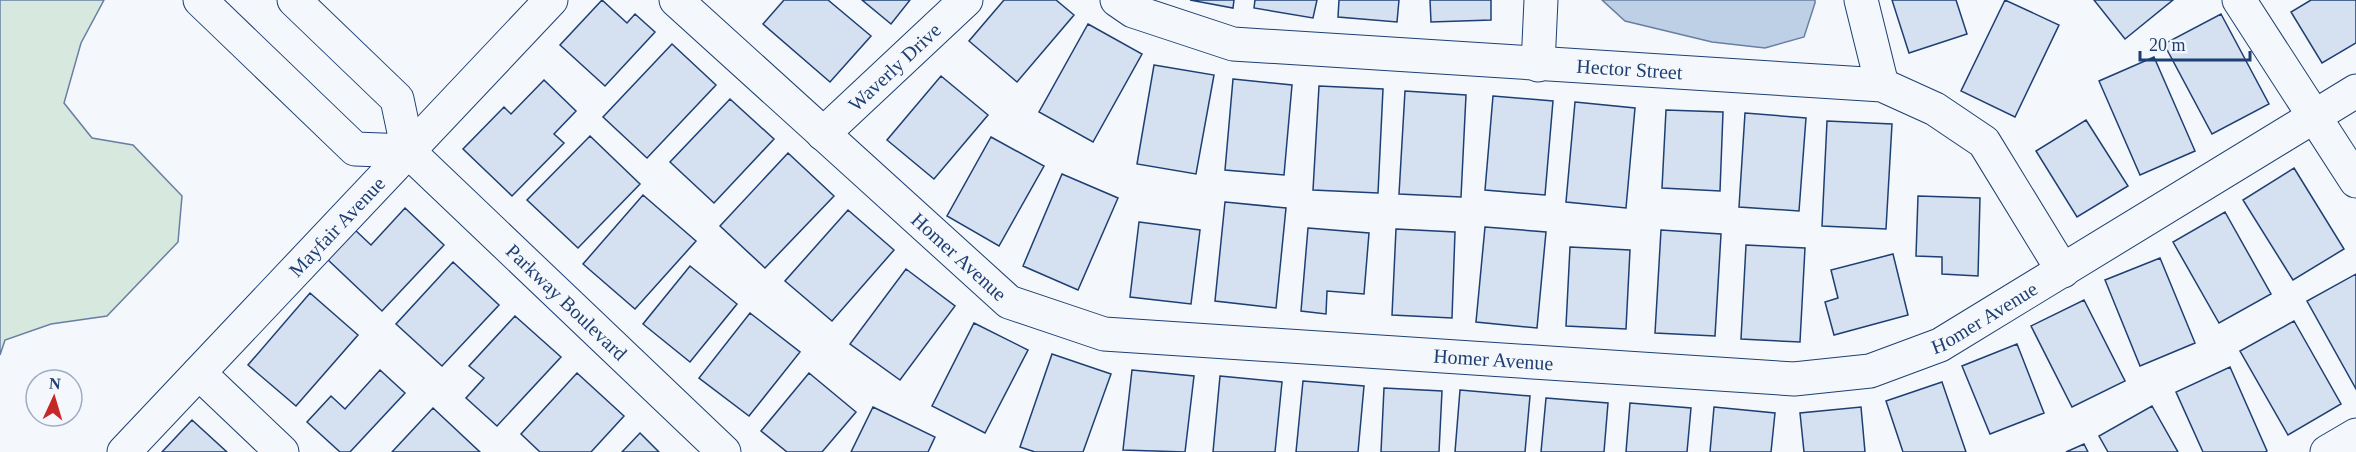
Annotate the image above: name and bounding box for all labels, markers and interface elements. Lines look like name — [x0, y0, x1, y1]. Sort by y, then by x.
street label: Waverly Drive — [844, 19, 945, 115]
scale bar — [2140, 24, 2250, 62]
text: 20 m — [2149, 35, 2186, 55]
street label: Hector Street — [1576, 55, 1684, 83]
street label: Mayfair Avenue — [285, 172, 389, 281]
street label: Homer Avenue — [907, 208, 1011, 305]
street label: Parkway Boulevard — [502, 239, 632, 365]
street label: Homer Avenue — [1928, 277, 2041, 358]
street label: Homer Avenue — [1433, 345, 1554, 374]
north arrow — [24, 368, 84, 428]
text: N — [49, 375, 62, 392]

